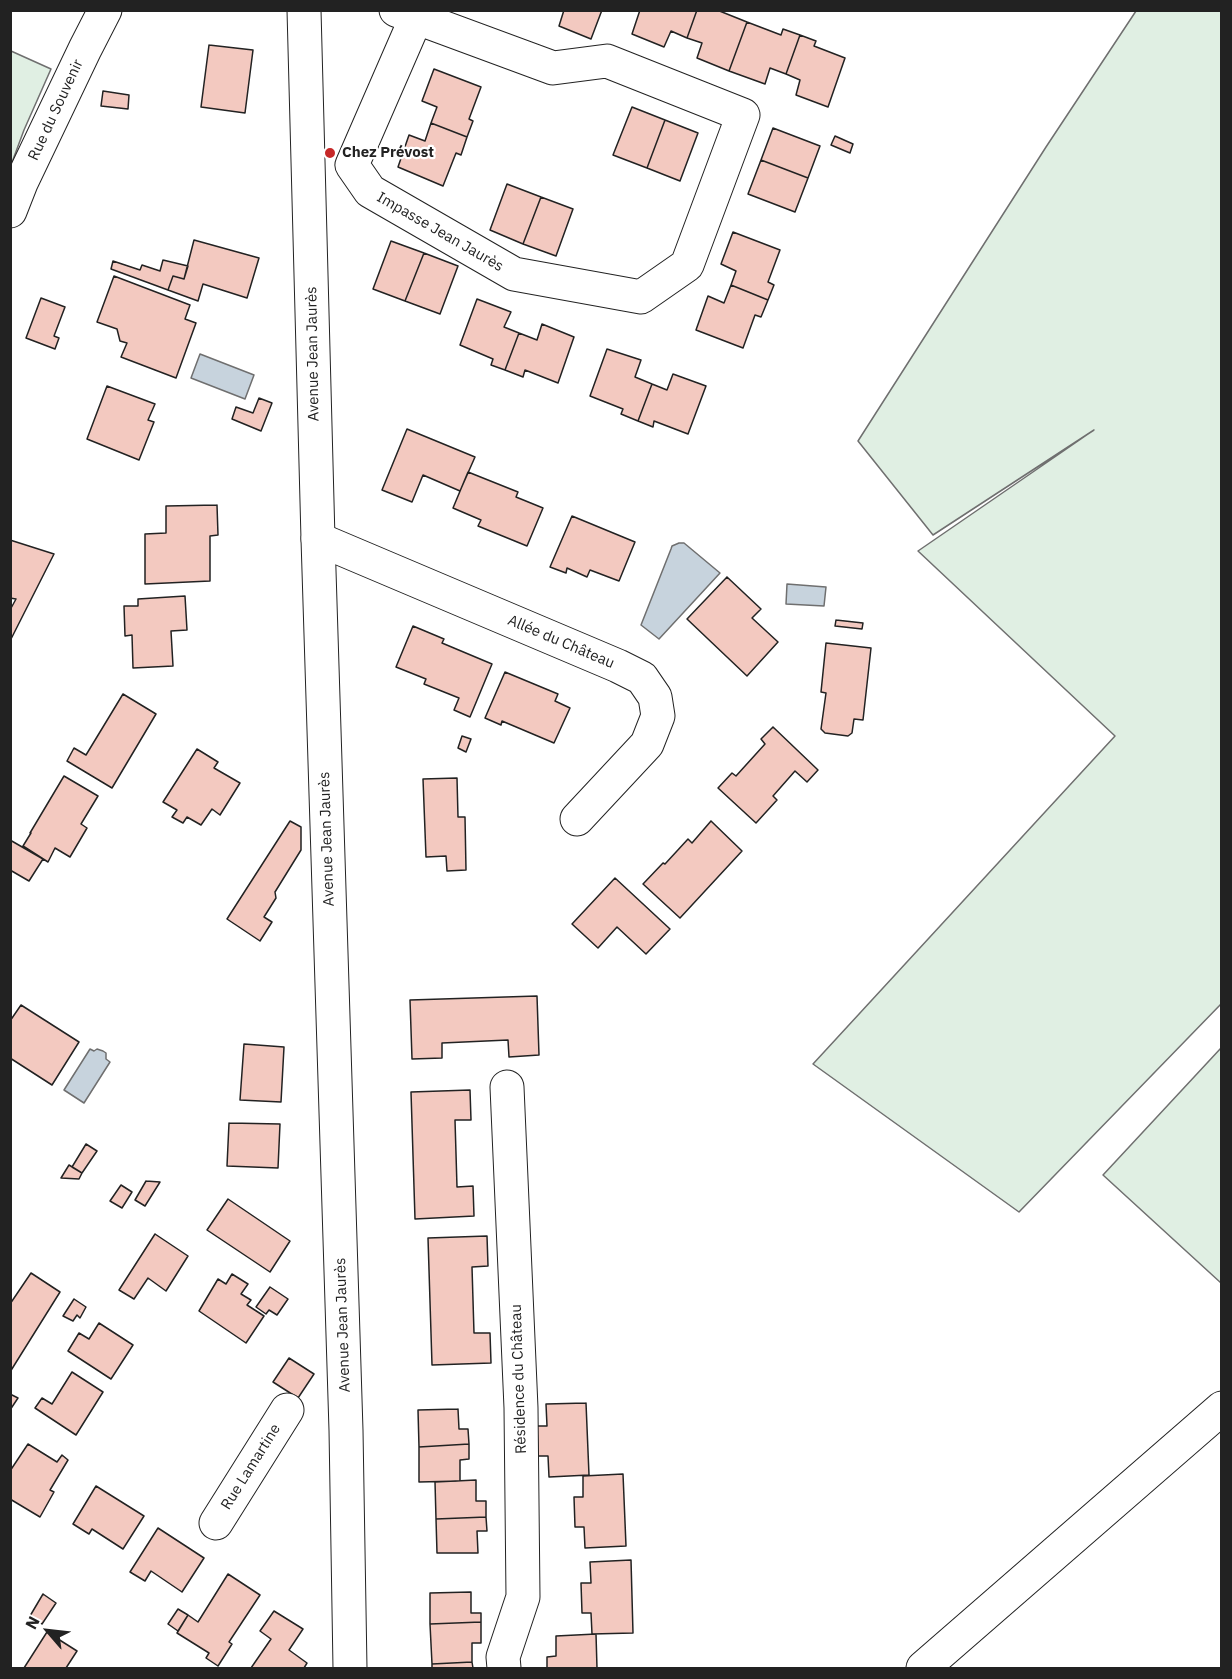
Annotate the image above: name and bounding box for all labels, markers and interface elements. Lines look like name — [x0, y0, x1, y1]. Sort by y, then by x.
street label: Rue du Souvenir — [25, 57, 87, 163]
place label: Chez Prévost — [342, 144, 434, 162]
marker: Chez Prévost — [323, 146, 337, 160]
street label: Impasse Jean Jaurès — [373, 188, 507, 276]
street label: Avenue Jean Jaurès — [303, 286, 323, 422]
street label: Allée du Château — [505, 611, 617, 673]
street label: Avenue Jean Jaurès — [316, 771, 338, 907]
street label: Avenue Jean Jaurès — [332, 1257, 354, 1393]
street label: Résidence du Château — [507, 1304, 531, 1454]
street label: Rue Lamartine — [217, 1421, 285, 1513]
north arrow — [18, 1601, 78, 1661]
text: N — [21, 1613, 44, 1632]

